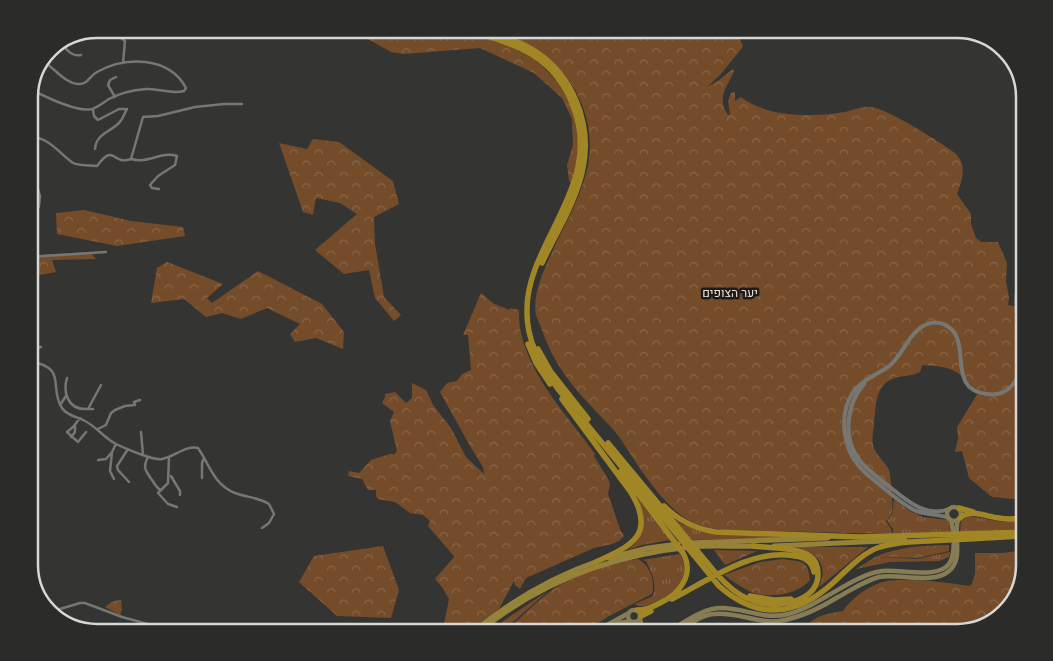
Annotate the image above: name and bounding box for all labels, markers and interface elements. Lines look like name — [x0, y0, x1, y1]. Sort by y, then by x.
park label: יער הצופים — [702, 285, 758, 301]

